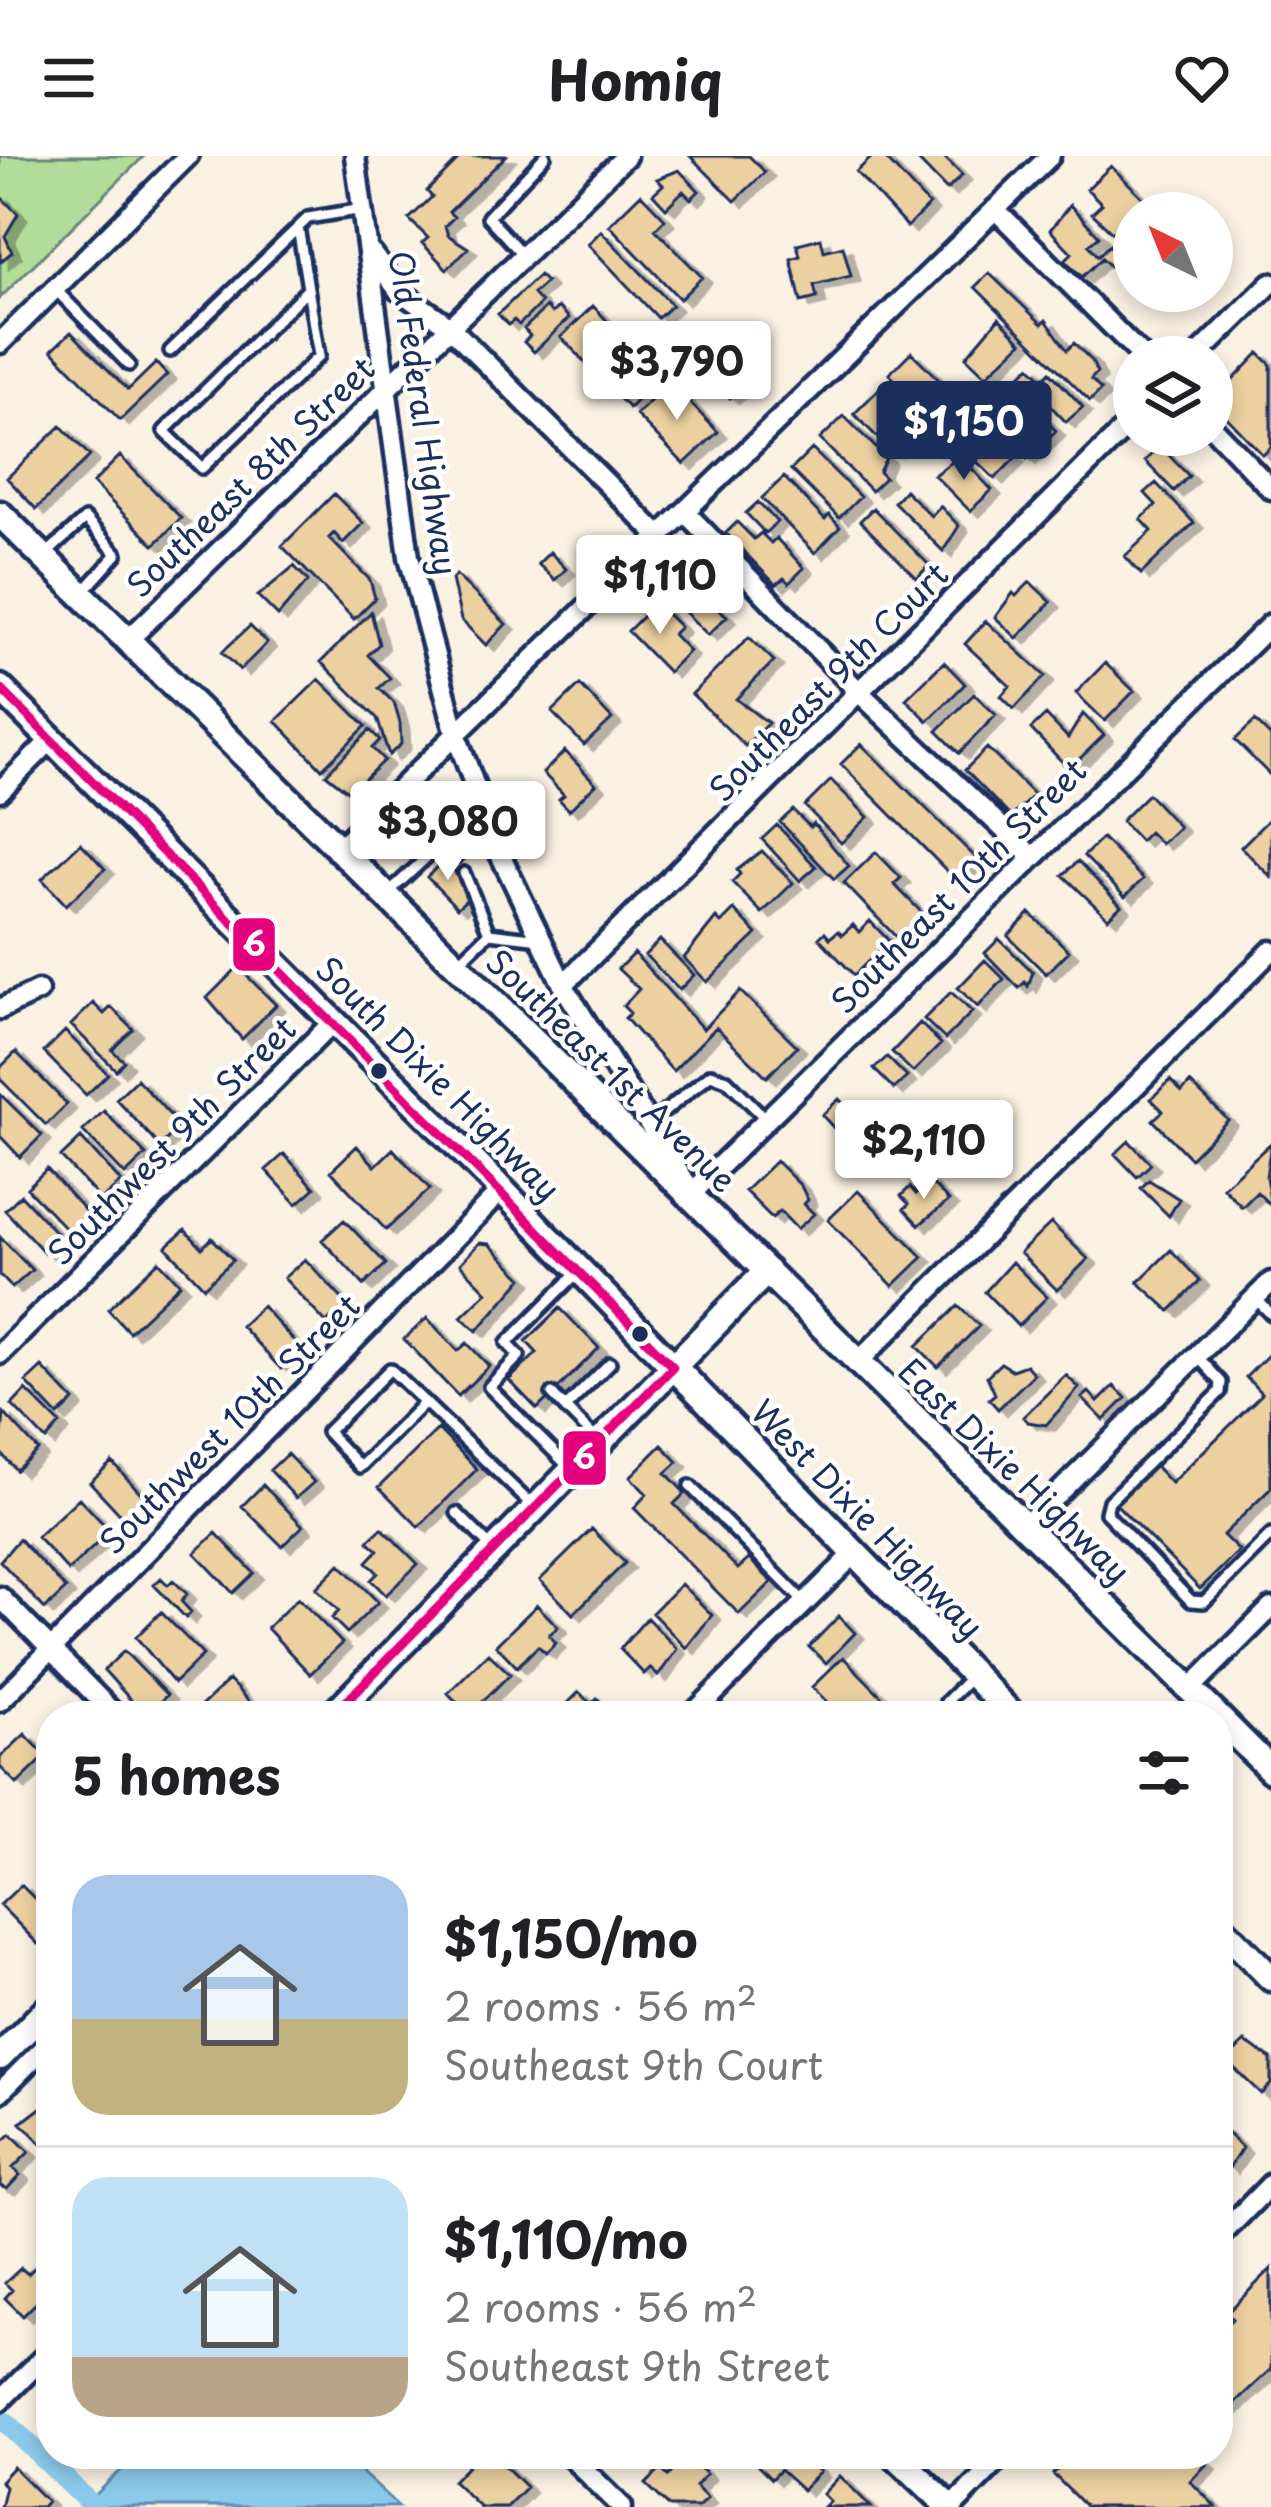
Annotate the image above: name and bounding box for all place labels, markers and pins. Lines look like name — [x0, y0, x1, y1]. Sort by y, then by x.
pin: $3,790 — [579, 321, 775, 423]
pin: $1,150 — [866, 381, 1062, 483]
pin: $1,110 — [562, 535, 758, 637]
pin: $3,080 — [350, 781, 546, 883]
unlabelled marker — [368, 1060, 390, 1082]
pin: $2,110 — [826, 1100, 1022, 1202]
unlabelled marker — [629, 1323, 651, 1345]

